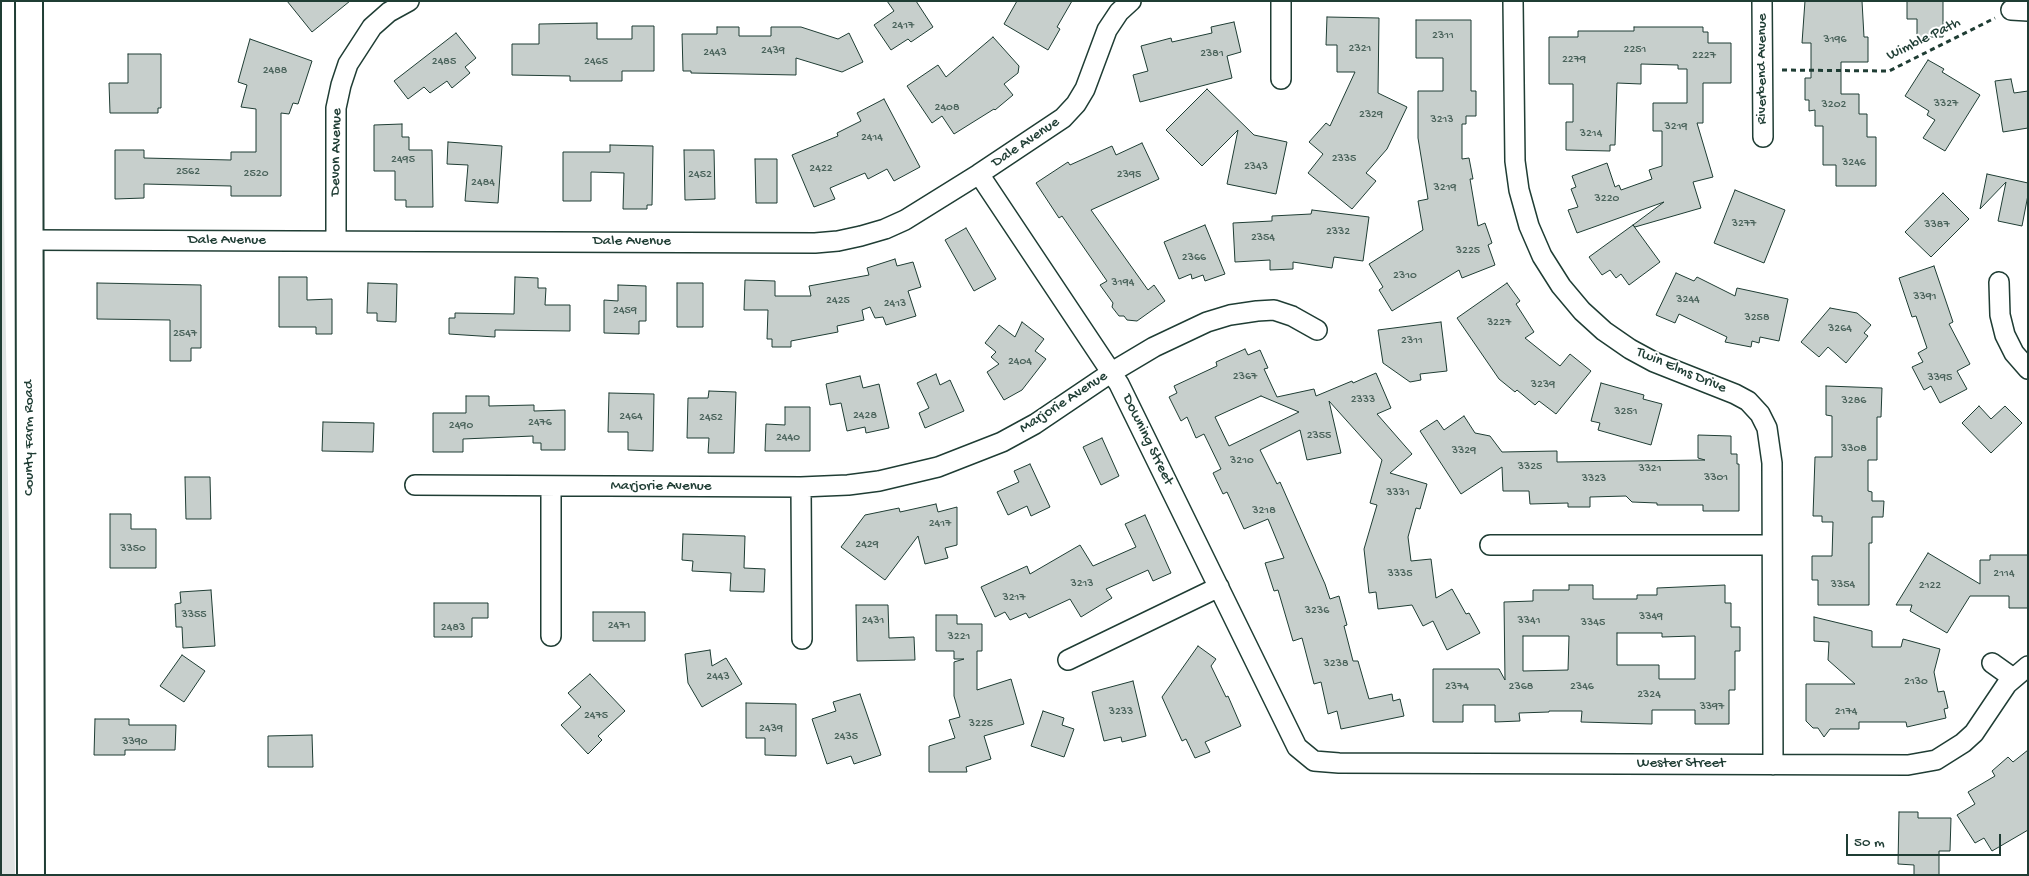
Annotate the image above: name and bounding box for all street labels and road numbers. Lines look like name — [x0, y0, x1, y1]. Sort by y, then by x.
street label: Riverbend Avenue — [1754, 13, 1772, 125]
street label: Wimble Path — [1884, 14, 1964, 66]
street label: Devon Avenue — [327, 108, 347, 196]
street label: Dale Avenue — [989, 114, 1063, 172]
street label: Dale Avenue — [188, 232, 266, 250]
street label: Dale Avenue — [593, 233, 671, 251]
street label: Twin Elms Drive — [1633, 344, 1729, 398]
street label: Marjorie Avenue — [1017, 368, 1111, 438]
street label: County Farm Road — [21, 380, 39, 496]
street label: Downing Street — [1117, 392, 1177, 488]
street label: Marjorie Avenue — [610, 478, 712, 496]
street label: Wester Street — [1637, 755, 1725, 773]

